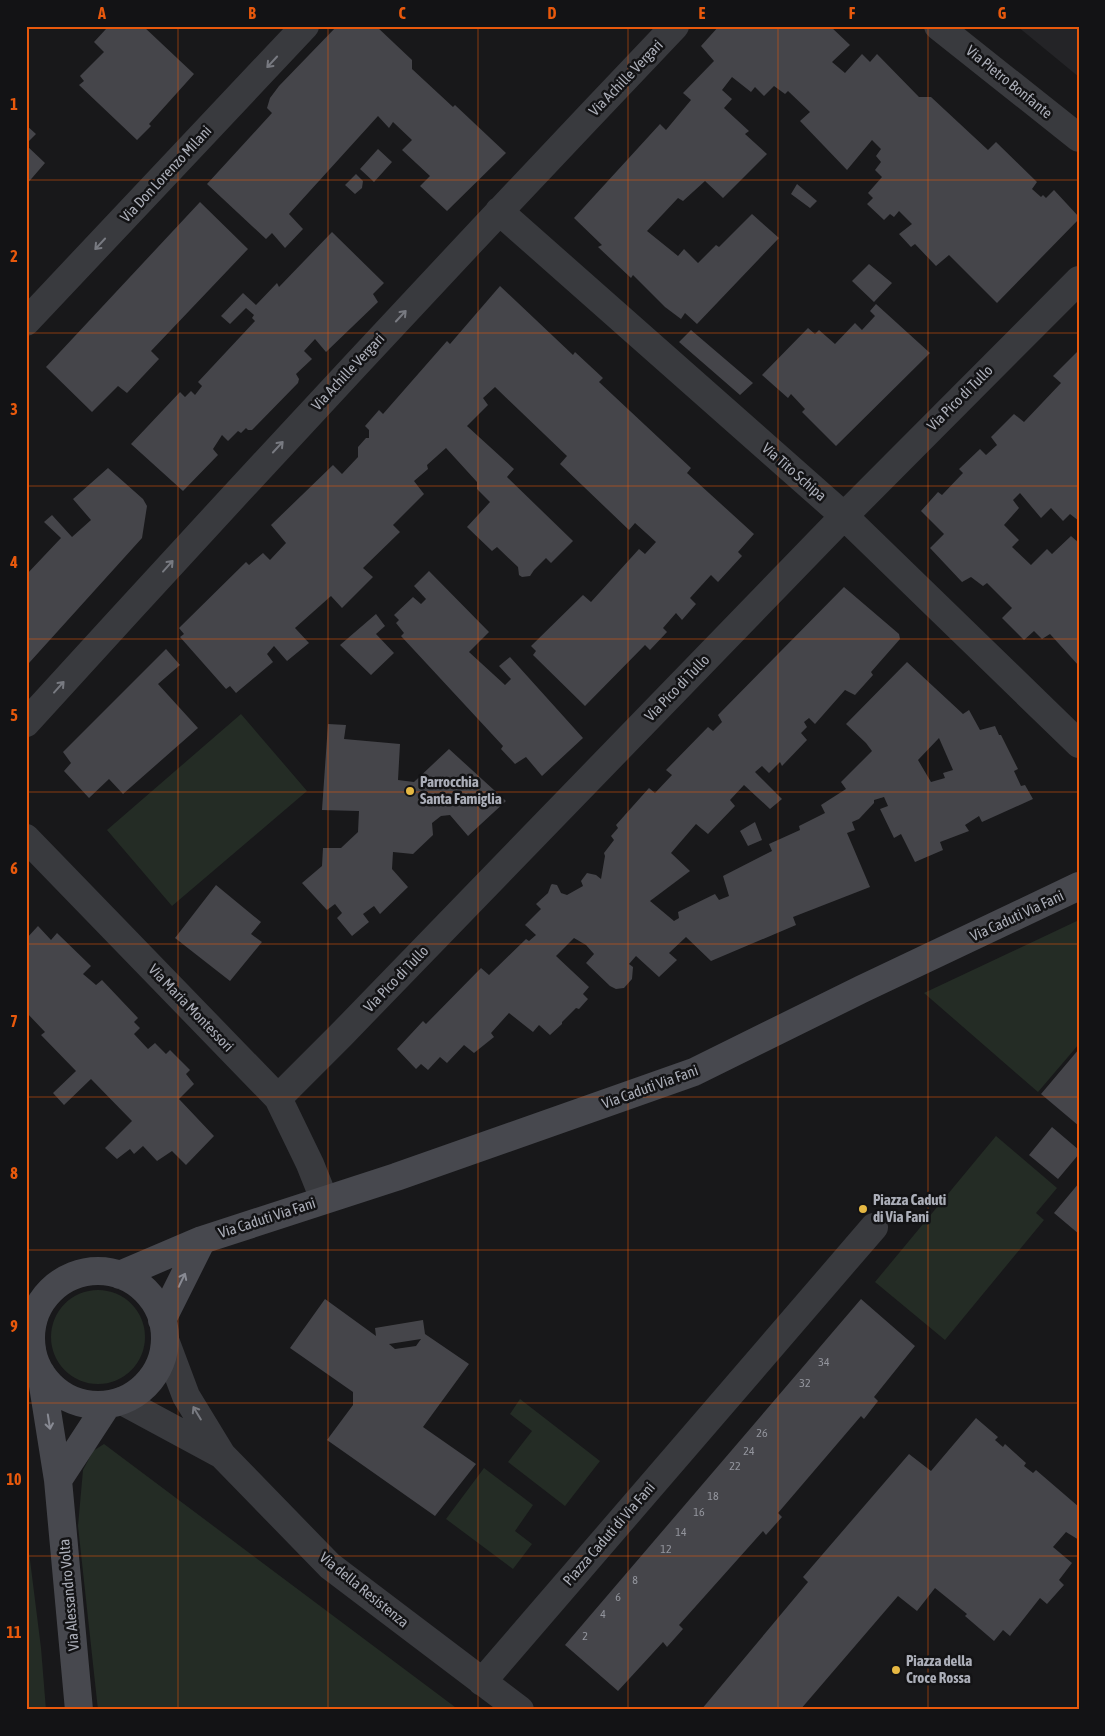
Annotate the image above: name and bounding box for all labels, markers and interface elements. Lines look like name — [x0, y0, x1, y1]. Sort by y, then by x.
text: A — [97, 4, 106, 22]
text: B — [248, 4, 256, 22]
text: C — [398, 4, 406, 22]
text: D — [548, 4, 557, 22]
text: E — [699, 4, 706, 22]
text: F — [849, 4, 856, 22]
text: G — [998, 4, 1007, 22]
street label: Via Achille Vergari — [585, 36, 666, 119]
street label: Via Pietro Bonfante — [963, 42, 1056, 122]
one-way arrow — [266, 56, 278, 68]
text: 1 — [10, 95, 18, 113]
street label: Via Don Lorenzo Milani — [117, 122, 215, 225]
one-way arrow — [94, 237, 106, 250]
text: 2 — [10, 247, 18, 265]
one-way arrow — [395, 309, 407, 322]
street label: Via Achille Vergari — [308, 330, 388, 414]
street label: Via Pico di Tullo — [923, 361, 996, 434]
text: 3 — [10, 400, 18, 418]
street label: Via Tito Schipa — [759, 439, 830, 504]
one-way arrow — [272, 441, 284, 453]
text: 4 — [9, 553, 18, 571]
one-way arrow — [162, 560, 174, 573]
street label: Via Pico di Tullo — [641, 651, 712, 724]
one-way arrow — [53, 680, 65, 693]
text: 5 — [10, 706, 18, 724]
place label: Parrocchia Santa Famiglia — [420, 773, 502, 807]
marker: Parrocchia Santa Famiglia — [404, 785, 416, 797]
text: 6 — [10, 859, 18, 877]
street label: Via Caduti Via Fani — [967, 886, 1066, 945]
street label: Via Pico di Tullo — [360, 942, 431, 1015]
street label: Via Maria Montessori — [145, 961, 237, 1055]
text: 7 — [10, 1012, 18, 1030]
street label: Via Caduti Via Fani — [599, 1061, 700, 1112]
text: 8 — [10, 1164, 18, 1182]
place label: Piazza Caduti di Via Fani — [873, 1191, 946, 1225]
street label: Via Caduti Via Fani — [216, 1194, 318, 1241]
marker: Piazza Caduti di Via Fani — [857, 1203, 869, 1215]
one-way arrow — [177, 1272, 187, 1287]
text: 9 — [10, 1317, 18, 1335]
house number: 34 — [818, 1355, 830, 1369]
house number: 32 — [799, 1376, 811, 1390]
one-way arrow — [191, 1407, 201, 1421]
one-way arrow — [44, 1413, 54, 1429]
house number: 26 — [756, 1426, 768, 1440]
house number: 24 — [743, 1444, 755, 1458]
house number: 22 — [729, 1459, 741, 1473]
text: 10 — [6, 1470, 22, 1488]
street label: Piazza Caduti di Via Fani — [559, 1479, 658, 1589]
house number: 18 — [707, 1489, 719, 1503]
house number: 16 — [693, 1505, 705, 1519]
house number: 14 — [675, 1525, 687, 1539]
street label: Via Alessandro Volta — [55, 1538, 82, 1652]
house number: 12 — [660, 1542, 672, 1556]
street label: Via della Resistenza — [316, 1548, 412, 1631]
house number: 8 — [632, 1573, 638, 1587]
house number: 6 — [615, 1590, 621, 1604]
house number: 4 — [600, 1607, 606, 1621]
text: 11 — [6, 1623, 22, 1641]
house number: 2 — [582, 1629, 588, 1643]
place label: Piazza della Croce Rossa — [906, 1652, 972, 1686]
marker: Piazza della Croce Rossa — [890, 1664, 902, 1676]

